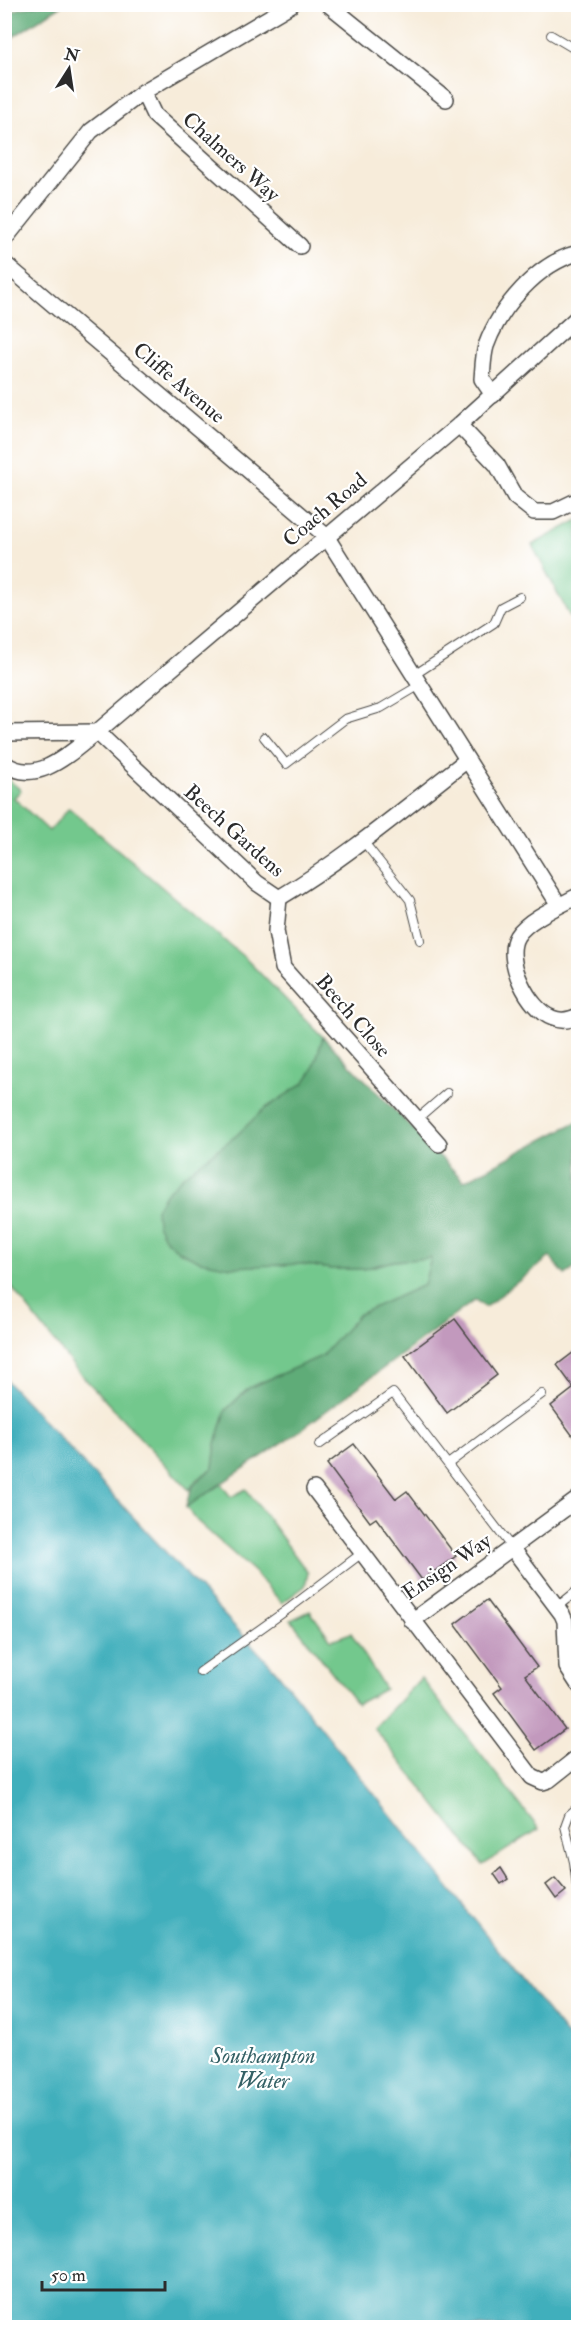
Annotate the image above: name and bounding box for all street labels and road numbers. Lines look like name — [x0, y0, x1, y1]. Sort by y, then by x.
street label: Chalmers Way — [177, 106, 286, 208]
street label: Cliffe Avenue — [127, 337, 231, 430]
street label: Coach Road — [277, 466, 373, 553]
street label: Beech Gardens — [178, 779, 290, 883]
street label: Beech Close — [309, 969, 397, 1064]
street label: Ensign Way — [397, 1527, 497, 1607]

